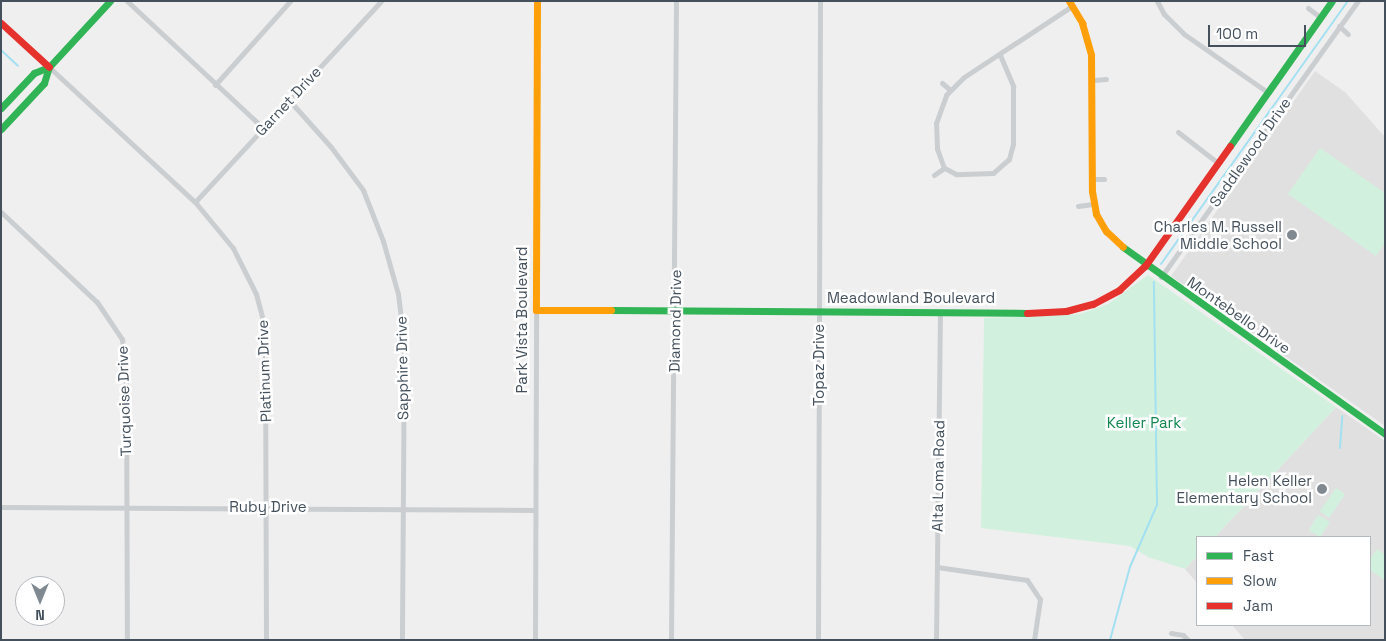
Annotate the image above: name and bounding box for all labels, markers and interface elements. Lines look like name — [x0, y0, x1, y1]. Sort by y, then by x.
scale bar — [1211, 15, 1308, 47]
text: 100 m — [1216, 24, 1258, 43]
street label: Garnet Drive — [251, 62, 325, 140]
street label: Saddlewood Drive — [1206, 94, 1294, 210]
place label: Charles M. Russell Middle School — [1153, 217, 1282, 252]
marker: Charles M. Russell Middle School — [1286, 229, 1298, 241]
street label: Park Vista Boulevard — [513, 246, 531, 394]
street label: Diamond Drive — [665, 269, 685, 373]
street label: Montebello Drive — [1184, 273, 1294, 357]
street label: Meadowland Boulevard — [827, 289, 995, 307]
street label: Sapphire Drive — [392, 316, 412, 420]
street label: Platinum Drive — [253, 320, 275, 422]
street label: Topaz Drive — [810, 324, 828, 406]
street label: Turquoise Drive — [113, 345, 135, 457]
park label: Keller Park — [1107, 414, 1181, 432]
street label: Alta Loma Road — [928, 420, 948, 532]
place label: Helen Keller Elementary School — [1176, 471, 1312, 506]
marker: Helen Keller Elementary School — [1316, 483, 1328, 495]
street label: Ruby Drive — [229, 498, 307, 516]
legend — [1196, 536, 1371, 626]
text: Fast — [1243, 546, 1274, 565]
text: Slow — [1243, 571, 1277, 590]
north arrow — [15, 576, 65, 626]
text: Jam — [1243, 596, 1273, 615]
text: N — [35, 606, 45, 624]

